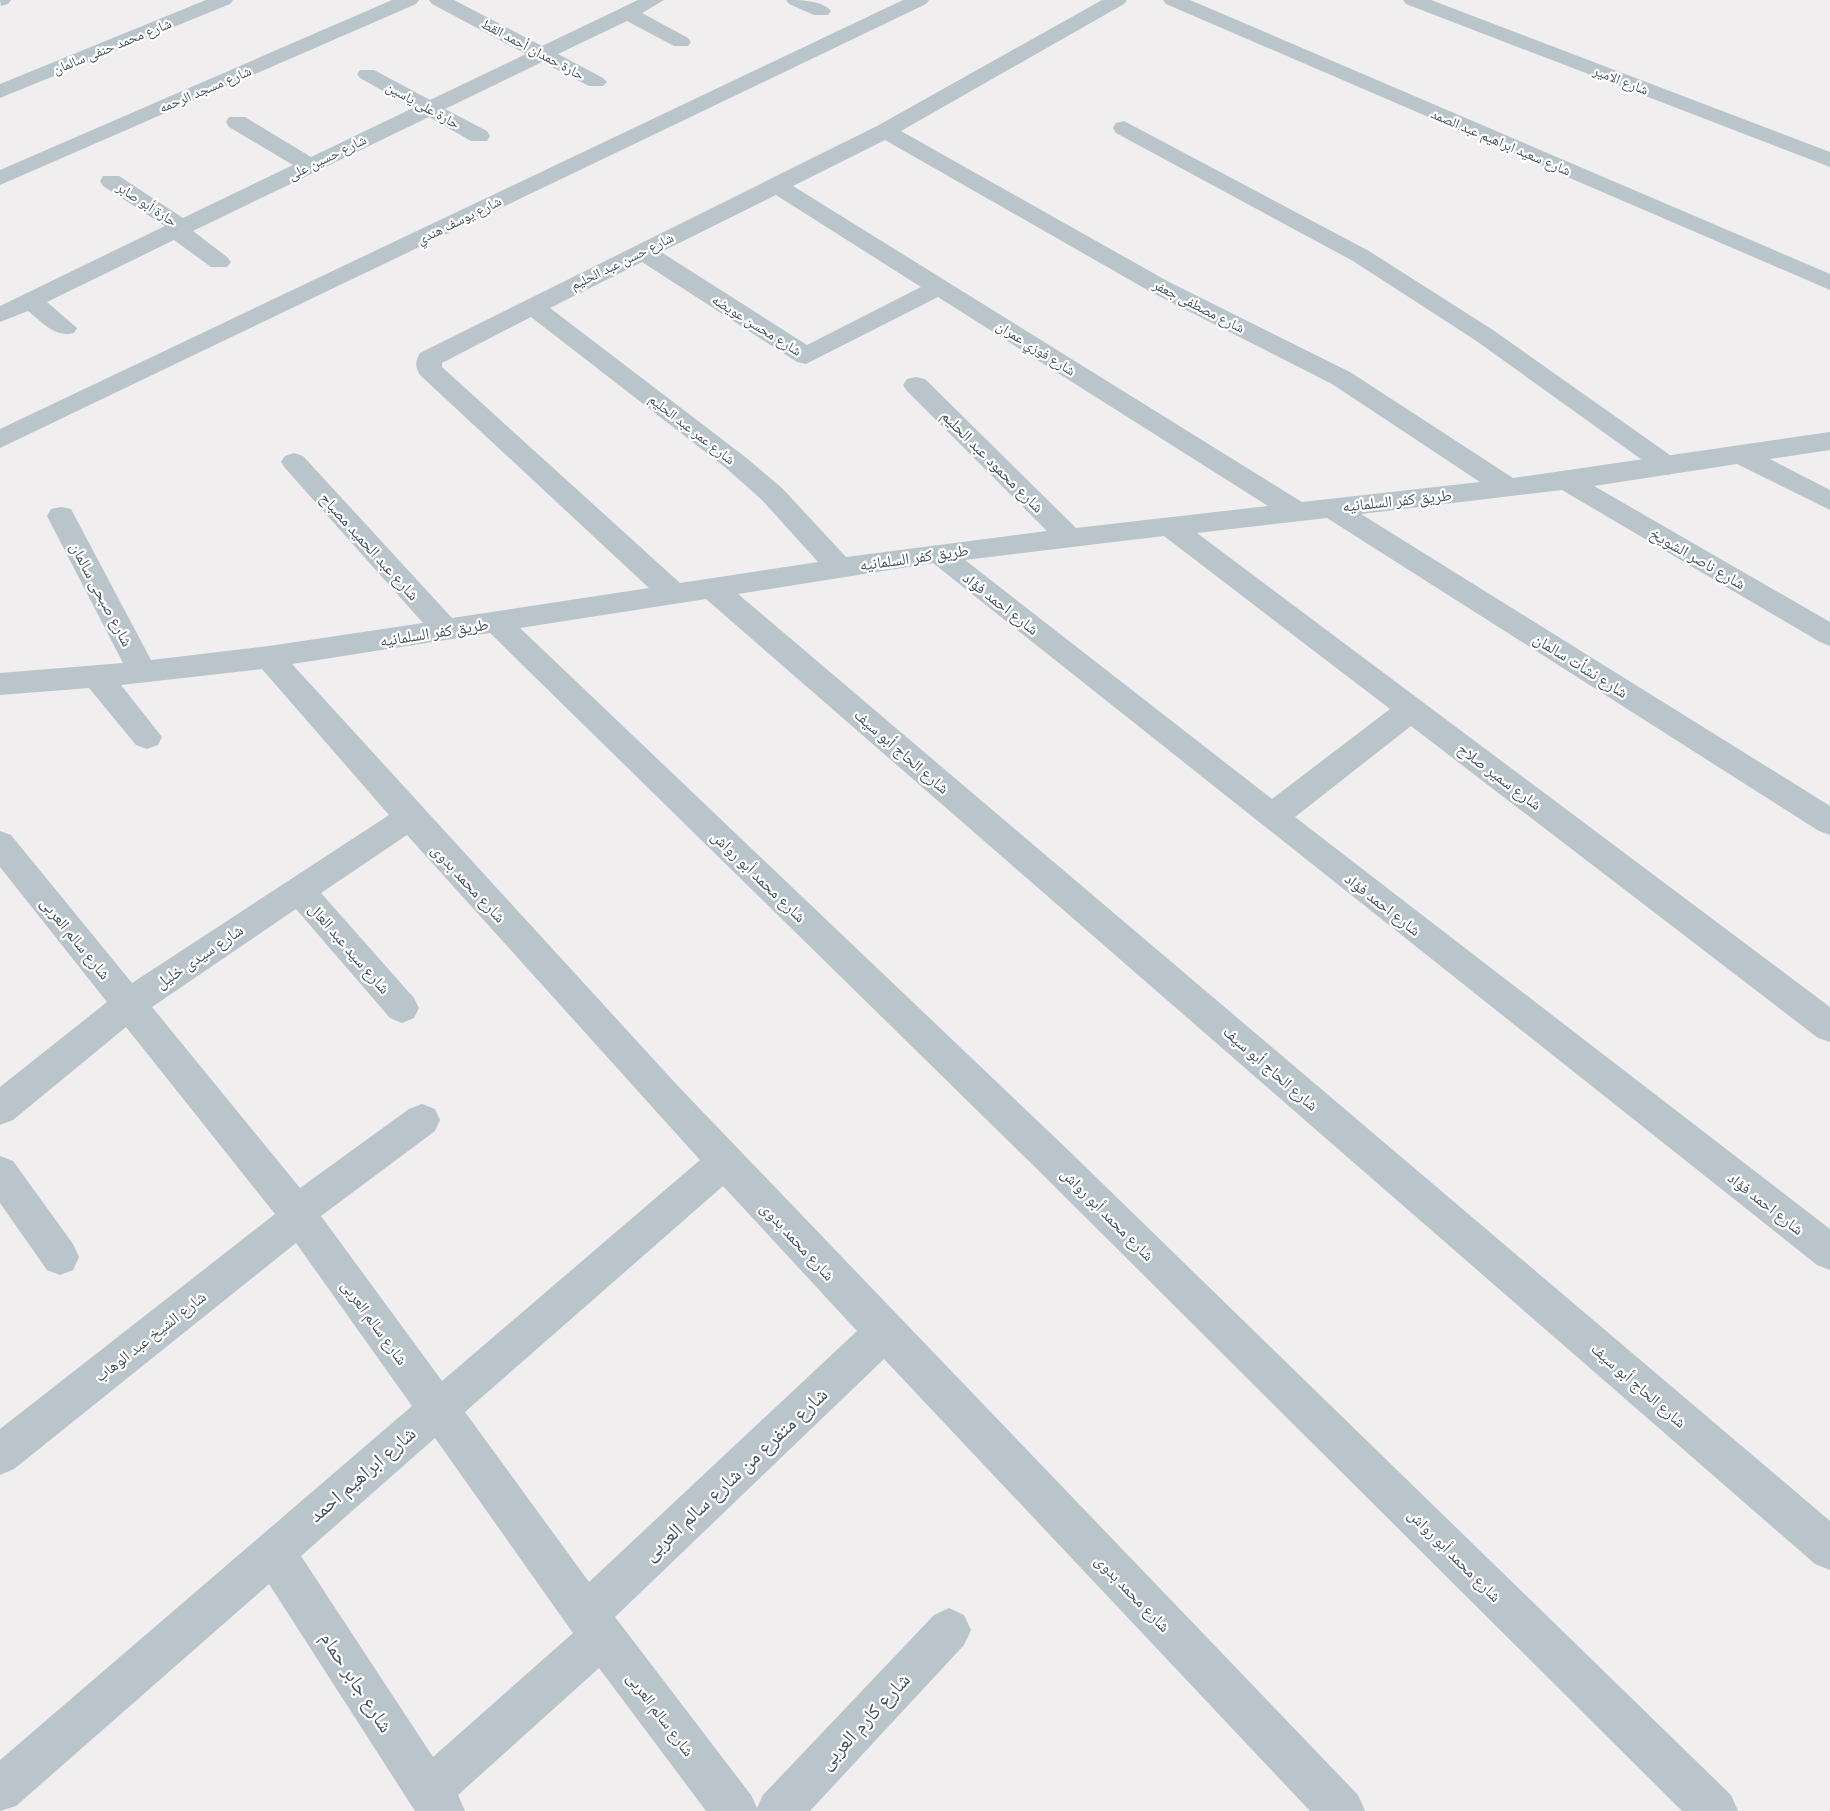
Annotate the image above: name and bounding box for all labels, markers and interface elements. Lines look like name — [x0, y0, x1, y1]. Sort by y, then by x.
street label: شارع محمد حنفى سالمان — [50, 15, 174, 79]
street label: حارة حمدان أحمد القط — [478, 15, 587, 84]
street label: شارع مسجد الرحمه — [157, 62, 254, 117]
street label: شارع الامير — [1590, 62, 1651, 100]
street label: حارة على ياسين — [383, 78, 463, 133]
street label: شارع سعيد ابراهيم عبد الصمد — [1428, 105, 1573, 181]
street label: شارع حسين على — [285, 131, 370, 185]
street label: حارة أبو صابر — [113, 178, 180, 230]
street label: شارع يوسف هندي — [414, 193, 505, 251]
street label: شارع حسن عبد الحليم — [568, 229, 677, 295]
street label: شارع مصطفى جعفر — [1149, 276, 1247, 338]
street label: شارع محسن عويضه — [708, 291, 805, 361]
street label: شارع فوزي عمران — [992, 317, 1078, 382]
street label: شارع عمر عبد الحليم — [645, 390, 738, 469]
street label: شارع محمود عبد الحليم — [937, 406, 1048, 517]
street label: طريق كفر السلمانيه — [1341, 485, 1453, 517]
street label: شارع عبد الحميد مصباح — [315, 488, 423, 605]
street label: شارع ناصر الشويخ — [1646, 523, 1749, 594]
street label: شارع صبحى سالمان — [65, 539, 137, 650]
street label: طريق كفر السلمانيه — [858, 540, 970, 576]
street label: شارع احمد فؤاد — [958, 568, 1042, 640]
street label: طريق كفر السلمانيه — [378, 615, 490, 651]
street label: شارع نشأت سالمان — [1529, 629, 1631, 703]
street label: شارع الحاج أبو سيف — [850, 705, 953, 798]
street label: شارع سمير صلاح — [1453, 739, 1545, 815]
street label: شارع محمد أبو رواش — [707, 827, 810, 927]
street label: شارع محمد بدوى — [427, 840, 510, 927]
street label: شارع احمد فؤاد — [1340, 869, 1424, 941]
street label: شارع سالم العربى — [36, 893, 115, 984]
street label: شارع سيد عبد العال — [304, 899, 394, 998]
street label: شارع سيدى خليل — [152, 920, 247, 993]
street label: شارع الحاج أبو سيف — [1219, 1022, 1322, 1115]
street label: شارع محمد أبو رواش — [1056, 1164, 1158, 1266]
street label: شارع احمد فؤاد — [1723, 1168, 1807, 1240]
street label: شارع محمد بدوى — [756, 1198, 839, 1285]
street label: شارع سالم العربى — [337, 1276, 412, 1369]
street label: شارع الشيخ عبد الوهاب — [91, 1287, 210, 1387]
street label: شارع الحاج أبو سيف — [1587, 1339, 1690, 1432]
street label: شارع متفرع من شارع سالم العربى — [638, 1382, 834, 1567]
street label: شارع ابراهيم احمد — [304, 1421, 422, 1529]
street label: شارع محمد أبو رواش — [1403, 1505, 1505, 1607]
street label: شارع محمد بدوى — [1090, 1551, 1174, 1637]
street label: شارع جابر حمام — [314, 1627, 398, 1738]
street label: شارع سالم العربى — [622, 1668, 698, 1761]
street label: شارع كارم العربى — [813, 1668, 916, 1776]

